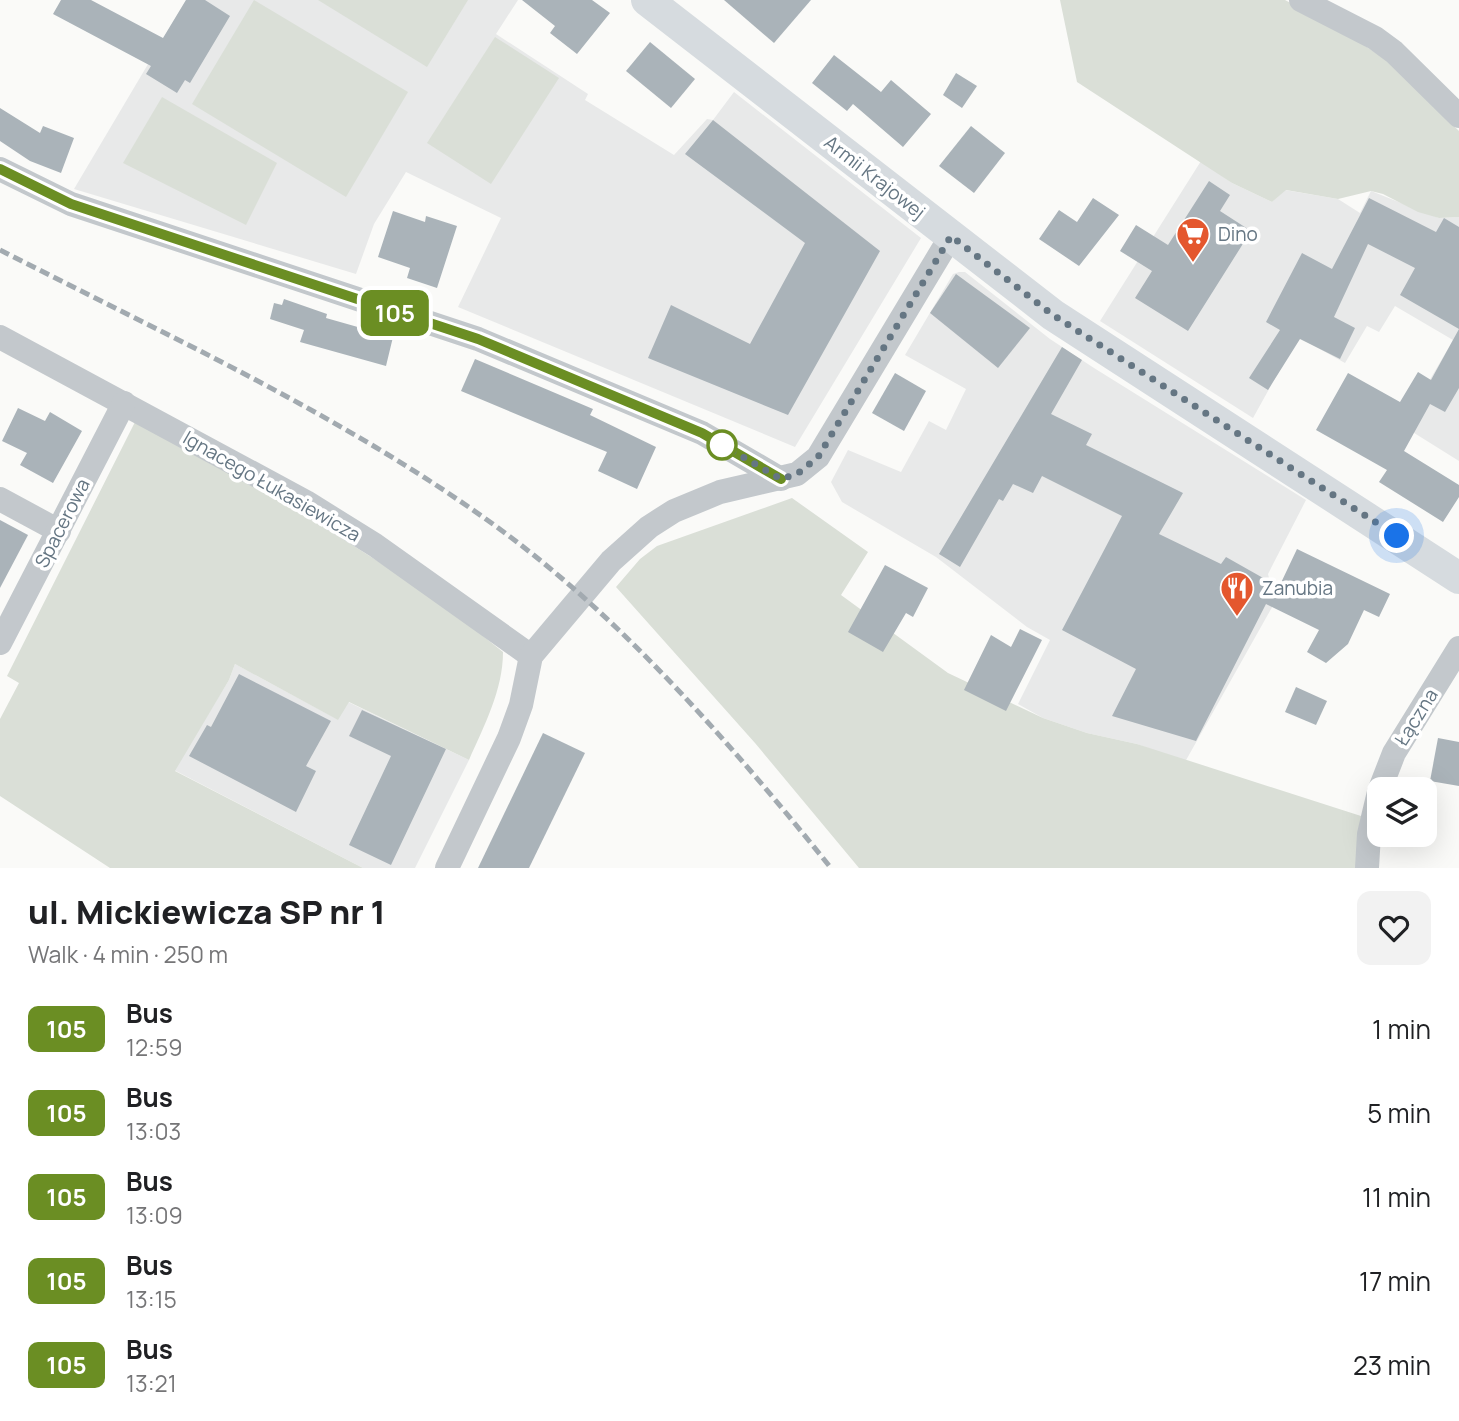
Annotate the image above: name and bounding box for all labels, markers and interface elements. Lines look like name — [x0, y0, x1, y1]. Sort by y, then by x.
street label: Armii Krajowej — [819, 129, 931, 225]
supermarket icon: Dino — [1174, 215, 1212, 264]
place label: Dino — [1218, 221, 1258, 247]
line badge: 105 — [355, 290, 435, 336]
text: 105 — [375, 296, 415, 329]
street label: Ignacego Łukasiewicza — [178, 424, 366, 548]
unlabelled marker — [707, 430, 737, 460]
street label: Spacerowa — [28, 474, 96, 572]
your location — [1379, 518, 1414, 553]
restaurant icon: Zanubia — [1218, 569, 1256, 618]
place label: Zanubia — [1262, 575, 1333, 601]
street label: Łączna — [1388, 683, 1444, 751]
map controls — [1367, 777, 1437, 847]
button: layers — [1367, 777, 1437, 847]
text: ul. Mickiewicza SP nr 1 — [28, 889, 385, 934]
button: heart — [1357, 891, 1431, 965]
text: Walk · 4 min · 250 m — [28, 938, 228, 970]
text: Bus — [126, 995, 173, 1031]
text: 1 min — [1372, 1011, 1431, 1047]
text: 105 — [46, 1012, 87, 1045]
text: 12:59 — [126, 1031, 183, 1063]
text: Bus — [126, 1079, 173, 1115]
text: 5 min — [1367, 1095, 1431, 1131]
text: 105 — [46, 1096, 87, 1129]
text: 13:03 — [126, 1115, 181, 1147]
text: Bus — [126, 1163, 173, 1199]
text: 11 min — [1362, 1179, 1431, 1215]
text: 105 — [46, 1180, 87, 1213]
text: 13:09 — [126, 1199, 183, 1231]
text: Bus — [126, 1247, 173, 1283]
text: 17 min — [1359, 1263, 1431, 1299]
text: 105 — [46, 1264, 87, 1297]
text: 13:15 — [126, 1283, 177, 1315]
text: Bus — [126, 1331, 173, 1367]
text: 23 min — [1353, 1347, 1431, 1383]
text: 105 — [46, 1348, 87, 1381]
text: 13:21 — [126, 1367, 177, 1399]

